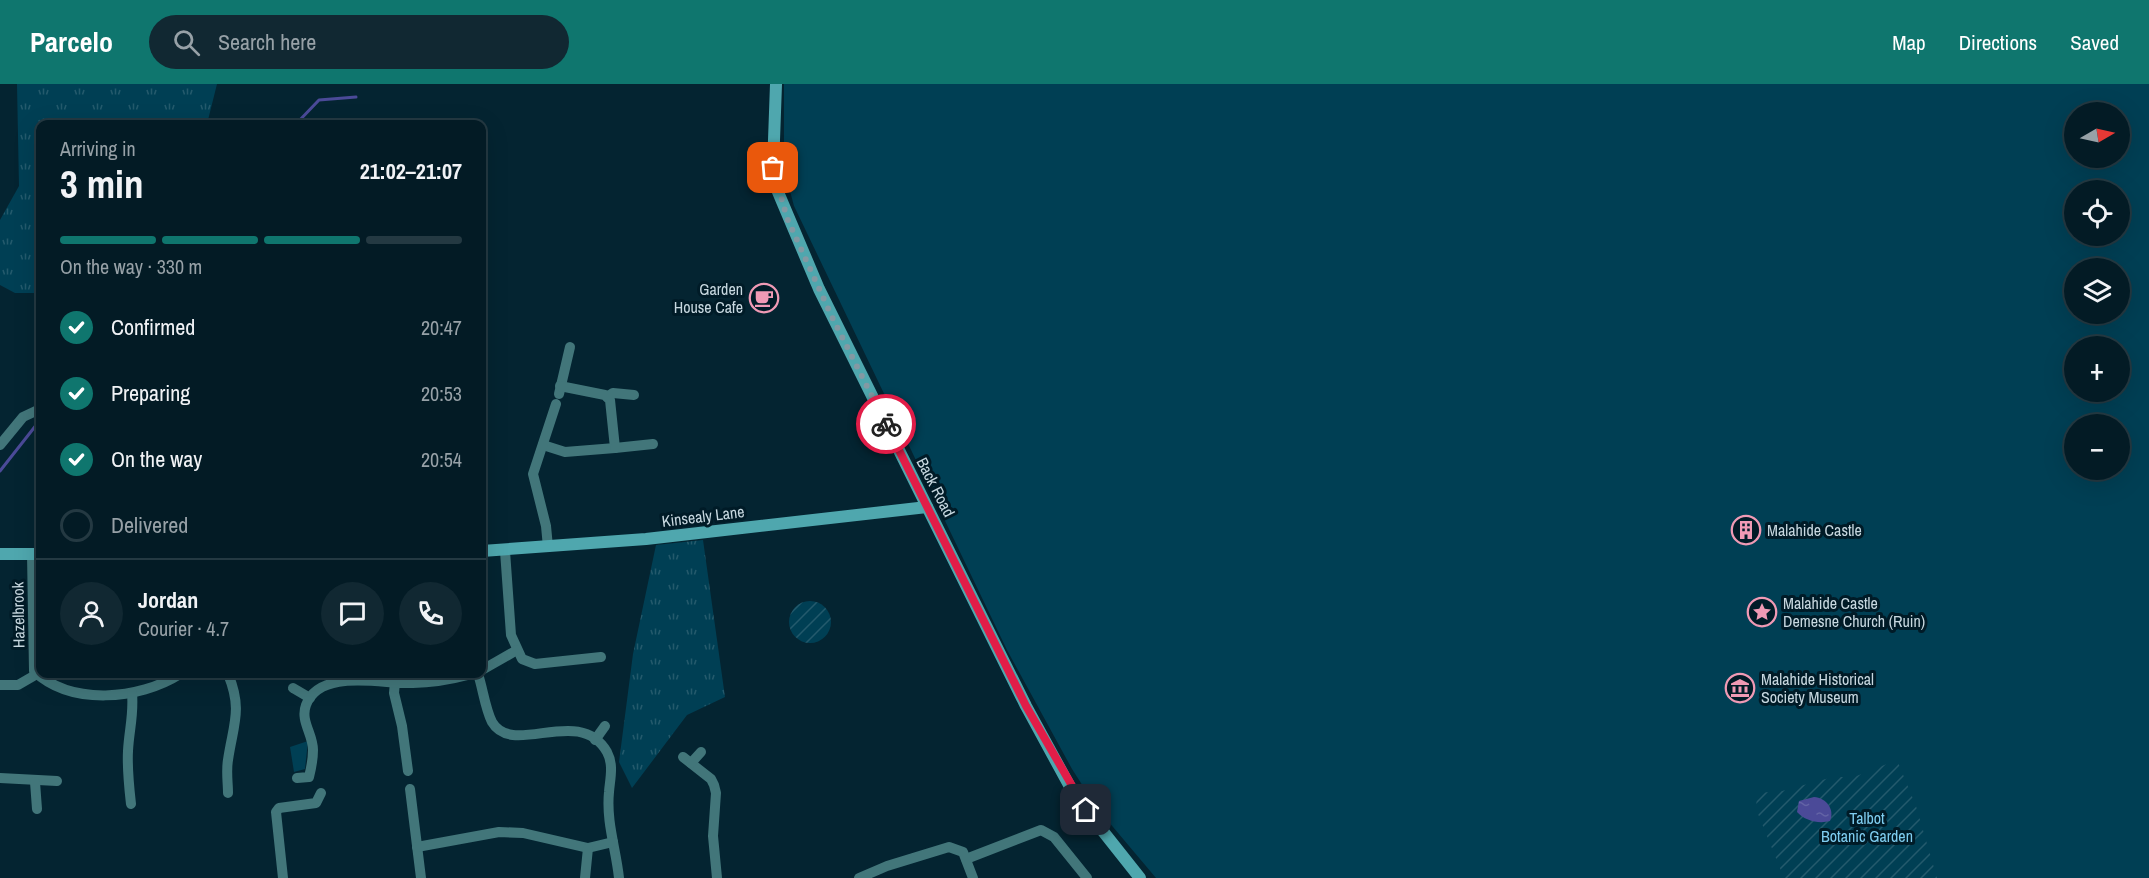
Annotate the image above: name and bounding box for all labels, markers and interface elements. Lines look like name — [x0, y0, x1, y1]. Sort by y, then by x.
search box — [149, 15, 569, 69]
text: Parcelo — [30, 23, 113, 61]
icon: search — [170, 26, 203, 59]
text: Search here — [218, 27, 316, 57]
text: Map — [1892, 28, 1926, 57]
text: Directions — [1959, 28, 2037, 57]
text: Saved — [2070, 28, 2119, 57]
north arrow — [2064, 102, 2130, 168]
map controls — [2064, 102, 2130, 480]
text: Arriving in — [60, 135, 136, 162]
pin — [747, 142, 798, 193]
icon: bag — [756, 151, 789, 184]
text: 21:02–21:07 — [360, 156, 462, 186]
text: 3 min — [60, 158, 144, 210]
button: locate — [2064, 180, 2130, 246]
text: On the way · 330 m — [60, 253, 202, 280]
button: layers — [2064, 258, 2130, 324]
place label: Garden House Cafe — [674, 278, 743, 318]
cafe icon: Garden House Cafe — [748, 282, 780, 314]
icon: check — [60, 311, 93, 344]
text: Confirmed — [111, 312, 195, 342]
text: 20:47 — [421, 314, 462, 341]
button: + — [2064, 336, 2130, 402]
icon: check — [60, 377, 93, 410]
text: Preparing — [111, 378, 190, 408]
text: 20:53 — [421, 380, 462, 407]
courier — [856, 394, 916, 454]
icon: bike — [870, 408, 903, 441]
button: − — [2064, 414, 2130, 480]
icon: check — [60, 443, 93, 476]
text: On the way — [111, 444, 202, 474]
text: 20:54 — [421, 446, 462, 473]
street label: Back Road — [912, 453, 960, 521]
street label: Kinsealy Lane — [660, 500, 746, 532]
text: Delivered — [111, 510, 188, 540]
building icon: Malahide Castle — [1730, 514, 1762, 546]
place label: Malahide Castle — [1767, 519, 1862, 541]
street label: Hazelbrook — [6, 581, 30, 648]
button: person — [60, 582, 123, 645]
button: chat — [321, 582, 384, 645]
button: phone — [399, 582, 462, 645]
text: Jordan — [138, 585, 198, 615]
place label: Malahide Castle Demesne Church (Ruin) — [1783, 592, 1925, 632]
place icon: Malahide Castle Demesne Church (Ruin) — [1746, 596, 1778, 628]
text: Courier · 4.7 — [138, 615, 229, 642]
place label: Malahide Historical Society Museum — [1761, 668, 1874, 708]
museum icon: Malahide Historical Society Museum — [1724, 672, 1756, 704]
pin — [1060, 784, 1111, 835]
icon: home — [1069, 793, 1102, 826]
park label: Talbot Botanic Garden — [1821, 807, 1913, 847]

